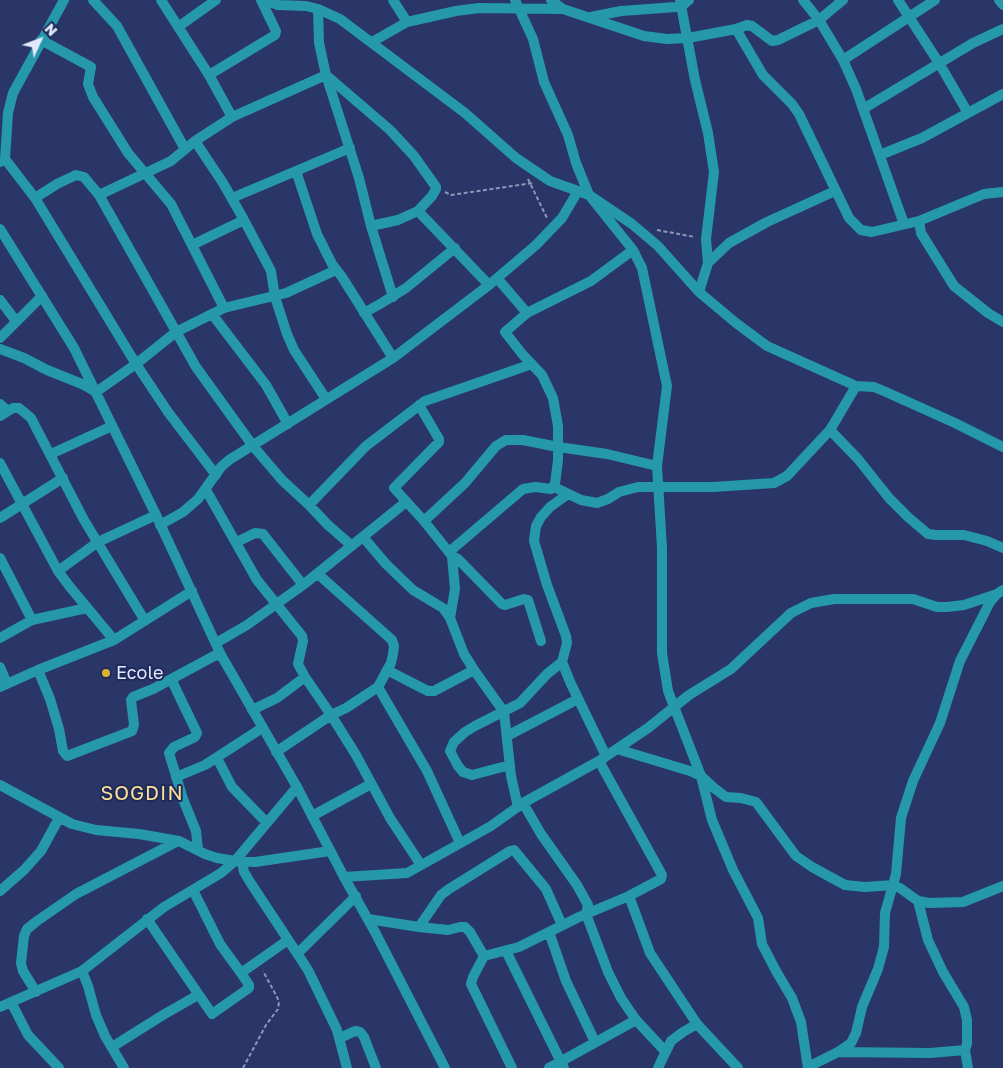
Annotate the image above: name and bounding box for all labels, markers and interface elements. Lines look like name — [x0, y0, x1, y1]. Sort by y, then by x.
north arrow — [15, 15, 65, 65]
text: N — [41, 20, 61, 39]
place label: Ecole — [116, 662, 163, 684]
marker: Ecole — [100, 667, 112, 679]
district label: SOGDIN — [100, 782, 184, 806]

